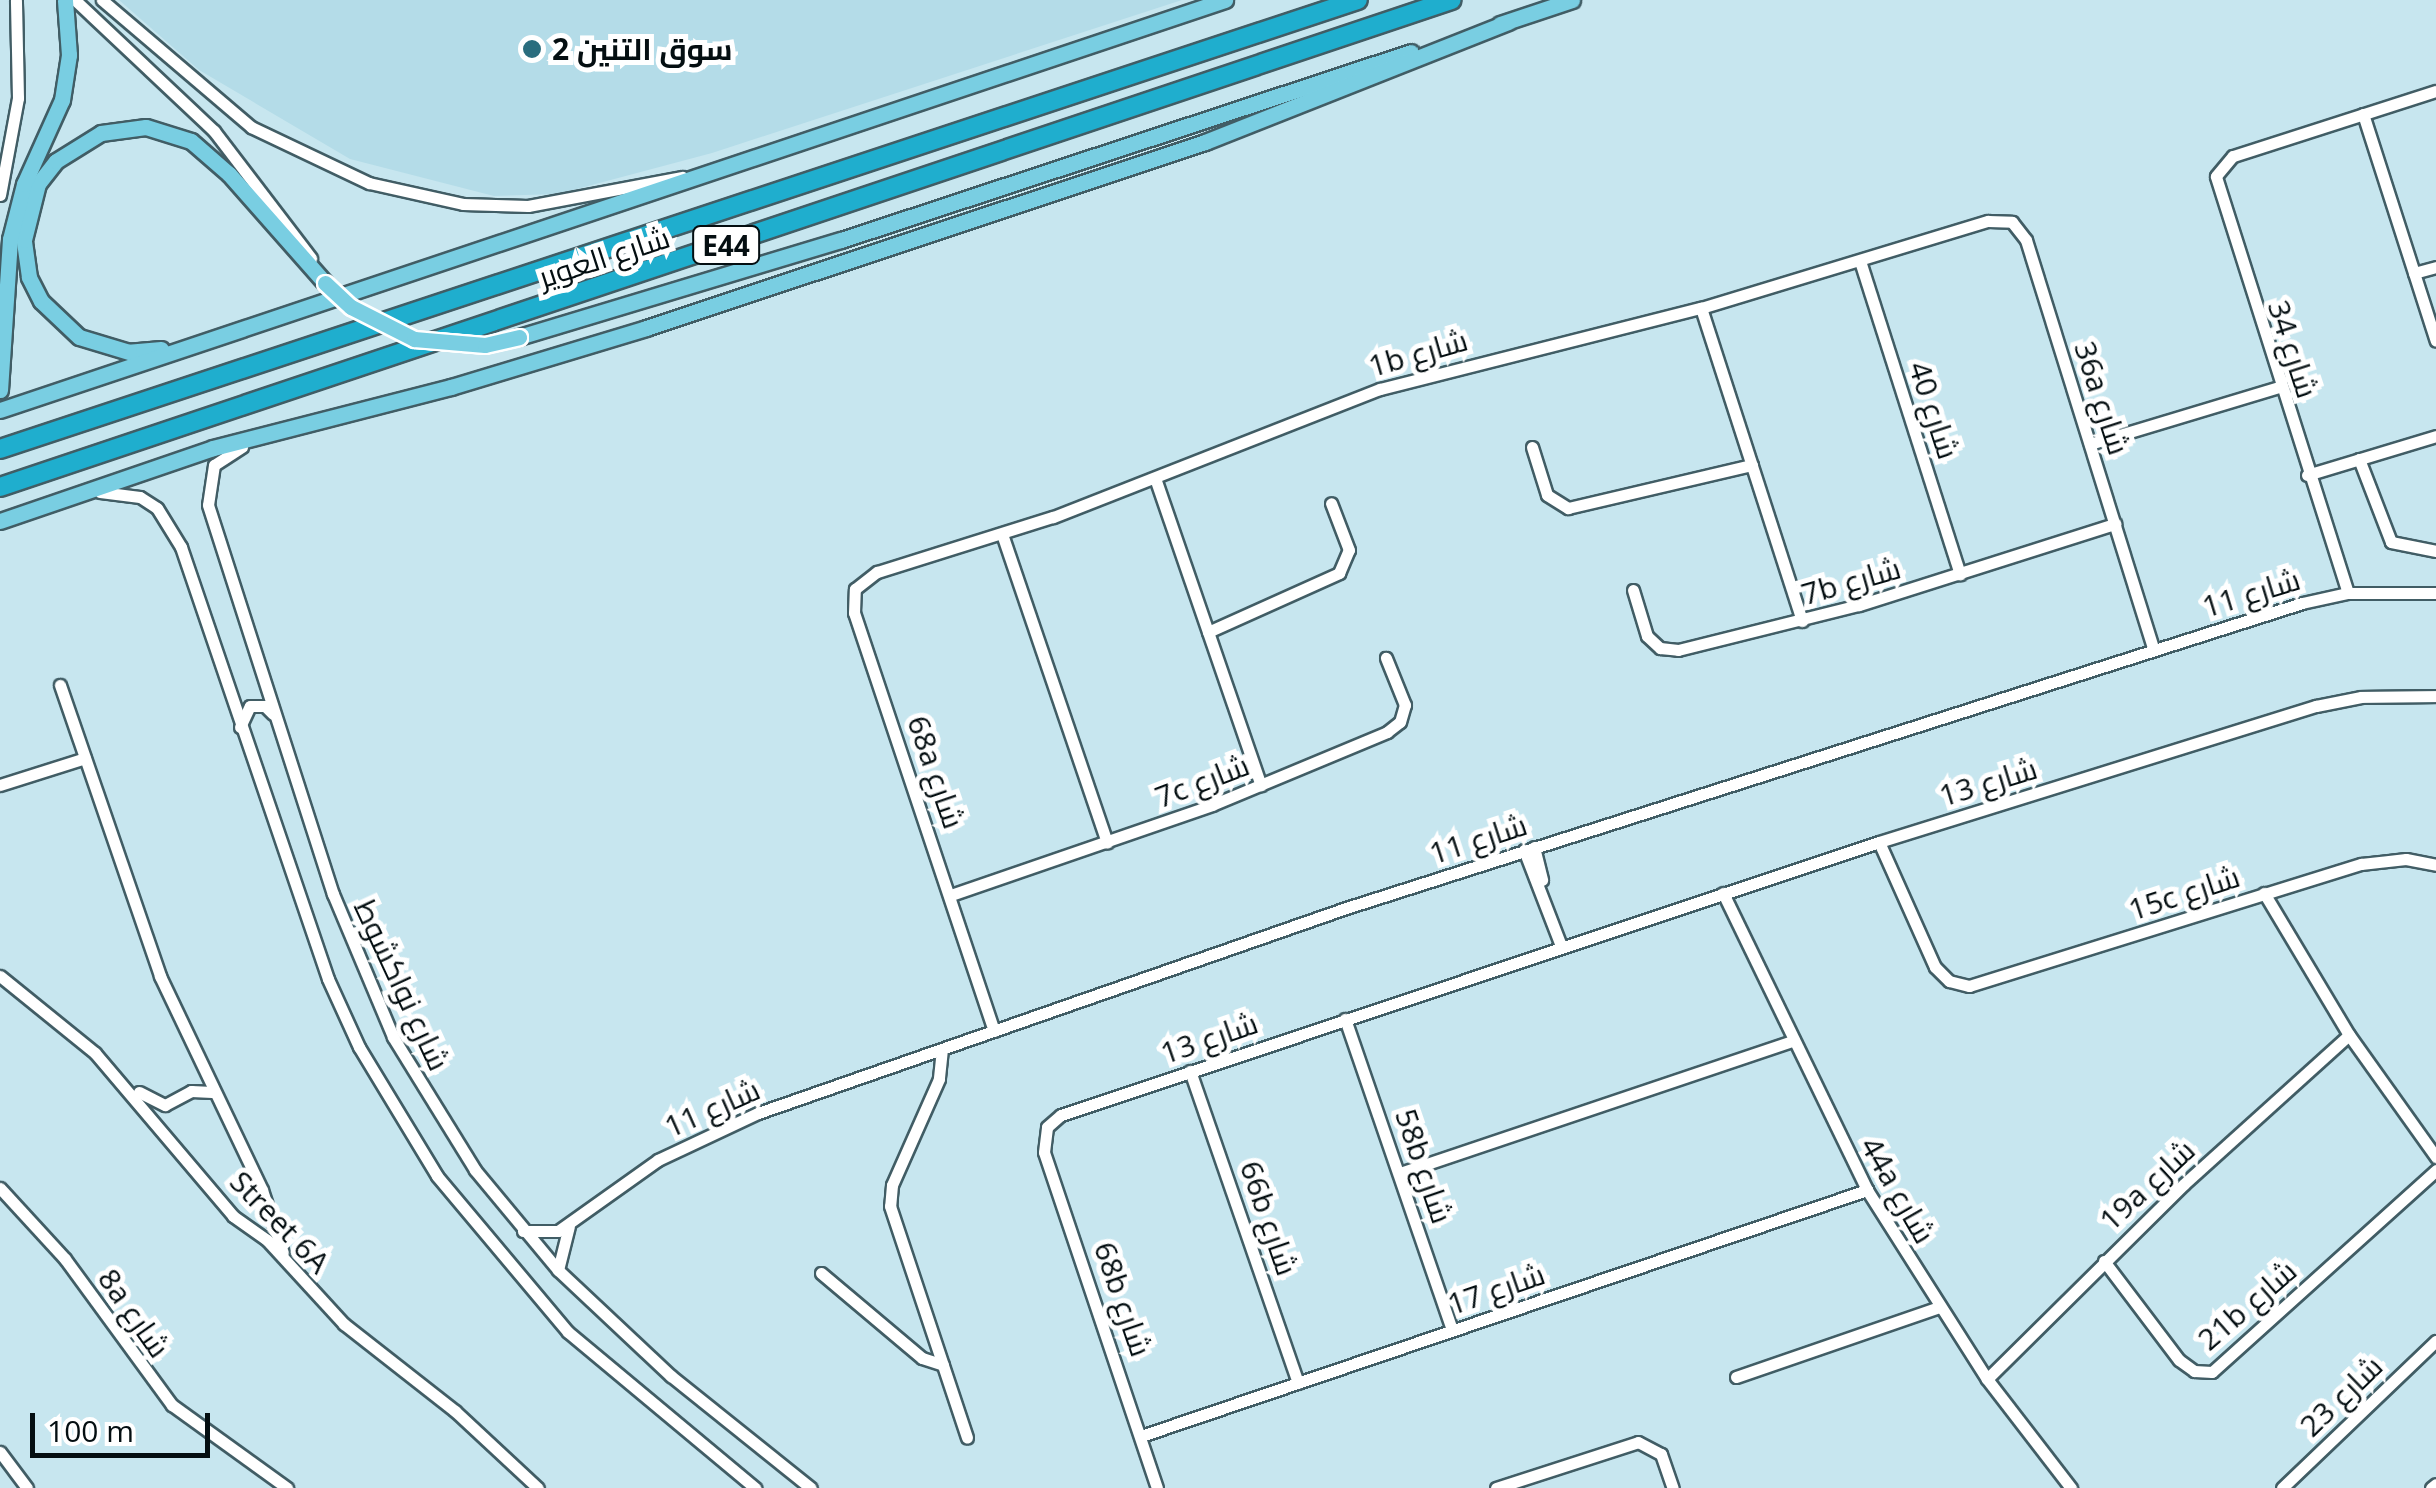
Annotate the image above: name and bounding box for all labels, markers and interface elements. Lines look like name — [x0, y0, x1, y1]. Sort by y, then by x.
place label: سوق التنين 2 — [552, 31, 733, 67]
marker: سوق التنين 2 — [521, 38, 543, 60]
street label: شارع العوير — [534, 219, 674, 295]
road number: E44 — [691, 222, 761, 268]
street label: شارع 34 — [2260, 296, 2326, 402]
street label: 1b شارع — [1364, 322, 1472, 384]
street label: 36a شارع — [2067, 337, 2137, 459]
street label: شارع 40 — [1901, 357, 1967, 463]
street label: 7b شارع — [1797, 550, 1905, 612]
street label: شارع 11 — [2198, 561, 2304, 625]
street label: 68a شارع — [900, 711, 972, 833]
street label: 7c شارع — [1150, 747, 1254, 815]
street label: شارع 13 — [1935, 750, 2041, 814]
street label: شارع 11 — [1425, 806, 1531, 872]
street label: 15c شارع — [2124, 858, 2244, 928]
street label: شارع نواكشوط — [347, 894, 457, 1076]
street label: شارع 13 — [1156, 1005, 1262, 1071]
street label: شارع 11 — [659, 1071, 765, 1145]
street label: 58b شارع — [1388, 1104, 1460, 1228]
street label: 44a شارع — [1853, 1130, 1943, 1250]
street label: 19a شارع — [2092, 1132, 2202, 1238]
street label: 66b شارع — [1233, 1156, 1305, 1280]
street label: Street 6A — [223, 1164, 337, 1280]
street label: 68b شارع — [1087, 1237, 1159, 1361]
street label: 21b شارع — [2190, 1253, 2304, 1357]
street label: شارع 17 — [1443, 1256, 1549, 1322]
street label: 8a شارع — [91, 1262, 177, 1364]
street label: شارع 23 — [2292, 1348, 2390, 1444]
scale bar — [35, 1393, 215, 1455]
text: 100 m — [47, 1410, 134, 1451]

